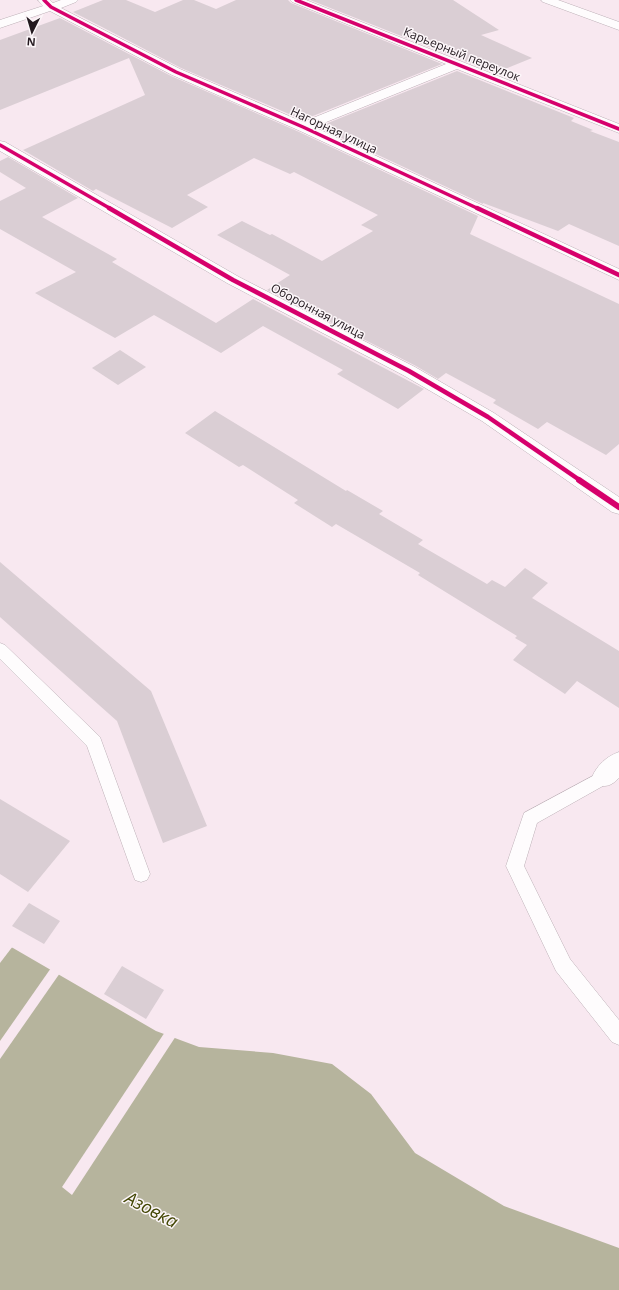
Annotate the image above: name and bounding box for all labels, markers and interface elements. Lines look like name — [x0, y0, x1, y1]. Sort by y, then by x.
north arrow — [12, 12, 52, 52]
street label: Карьерный переулок — [401, 23, 524, 86]
text: N — [26, 35, 36, 50]
street label: Нагорная улица — [288, 102, 380, 158]
street label: Оборонная улица — [268, 279, 368, 343]
water label: Азовка — [120, 1184, 183, 1233]

